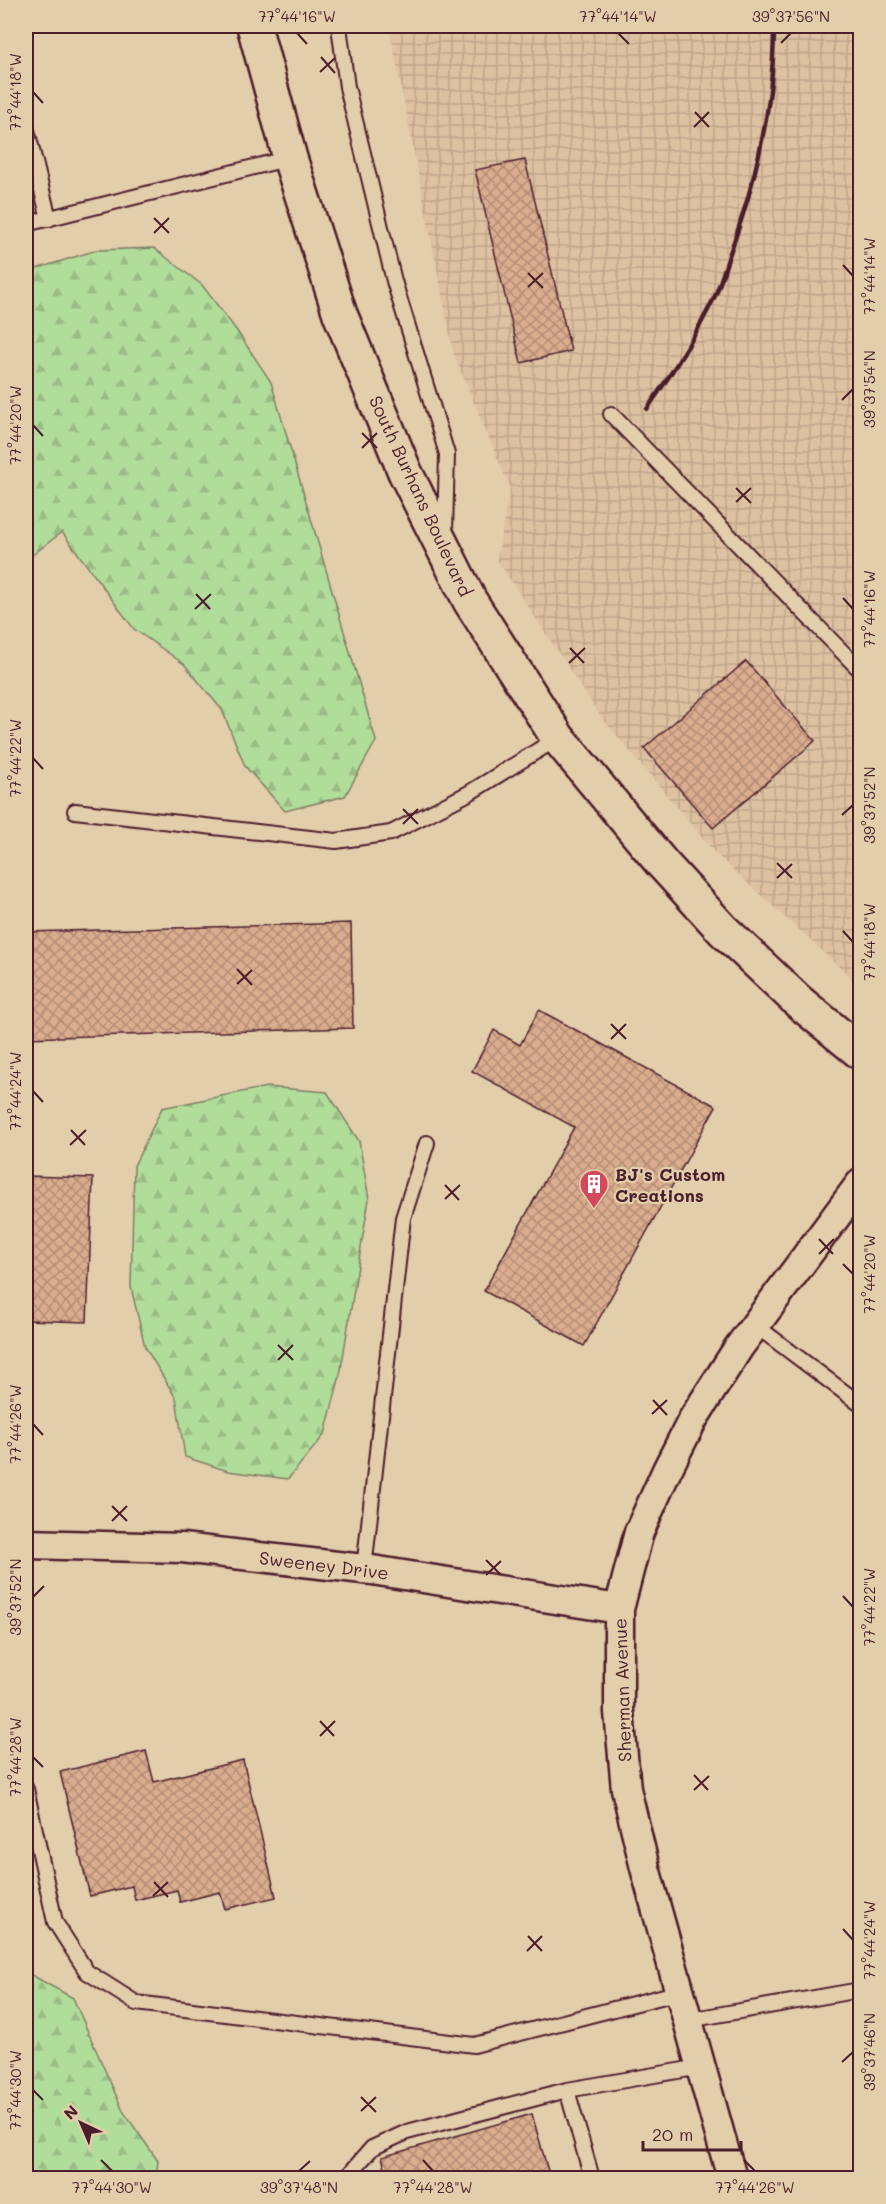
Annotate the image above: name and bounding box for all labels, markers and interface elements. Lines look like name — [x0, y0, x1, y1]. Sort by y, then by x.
text: 77°44'16"W — [258, 6, 336, 26]
text: 77°44'14"W — [579, 6, 657, 26]
text: 39°37'56"N — [752, 6, 830, 26]
text: 77°44'18"W — [5, 53, 25, 131]
text: 77°44'14"W — [859, 237, 879, 315]
text: 39°37'54"N — [859, 350, 879, 428]
text: 77°44'20"W — [5, 385, 25, 465]
street label: South Burhans Boulevard — [364, 392, 478, 600]
text: 77°44'16"W — [859, 570, 879, 648]
text: 77°44'22"W — [5, 719, 25, 797]
text: 39°37'52"N — [859, 766, 879, 844]
text: 77°44'18"W — [859, 903, 879, 981]
text: 77°44'24"W — [5, 1051, 25, 1131]
place label: BJ's Custom Creations — [615, 1162, 725, 1207]
building icon: BJ's Custom Creations — [578, 1168, 610, 1210]
text: 77°44'20"W — [859, 1234, 879, 1314]
text: 77°44'26"W — [5, 1384, 25, 1464]
street label: Sweeney Drive — [258, 1545, 390, 1585]
text: 39°37'52"N — [5, 1558, 25, 1636]
text: 77°44'22"W — [859, 1568, 879, 1646]
street label: Sherman Avenue — [607, 1618, 637, 1762]
text: 77°44'28"W — [5, 1717, 25, 1797]
text: 77°44'24"W — [859, 1900, 879, 1980]
text: 39°37'46"N — [859, 2013, 879, 2091]
text: 77°44'30"W — [5, 2050, 25, 2130]
north arrow — [51, 2093, 111, 2153]
text: N — [59, 2100, 82, 2124]
scale bar — [643, 2114, 740, 2152]
text: 20 m — [652, 2122, 693, 2146]
text: 77°44'30"W — [72, 2177, 152, 2197]
text: 39°37'48"N — [260, 2177, 338, 2197]
text: 77°44'28"W — [393, 2177, 473, 2197]
text: 77°44'26"W — [715, 2177, 795, 2197]

